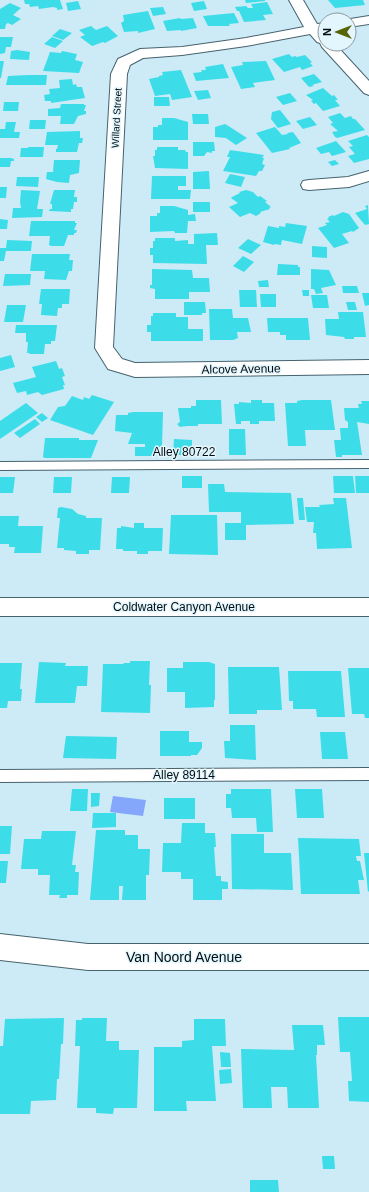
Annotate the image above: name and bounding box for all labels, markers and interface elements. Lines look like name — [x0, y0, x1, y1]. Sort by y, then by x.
north arrow — [317, 12, 357, 52]
text: N — [321, 28, 333, 36]
street label: Willard Street — [109, 88, 124, 148]
street label: Alcove Avenue — [201, 361, 281, 377]
street label: Alley 80722 — [153, 445, 216, 459]
street label: Coldwater Canyon Avenue — [113, 600, 255, 614]
street label: Alley 89114 — [153, 768, 215, 782]
street label: Van Noord Avenue — [126, 949, 242, 965]

